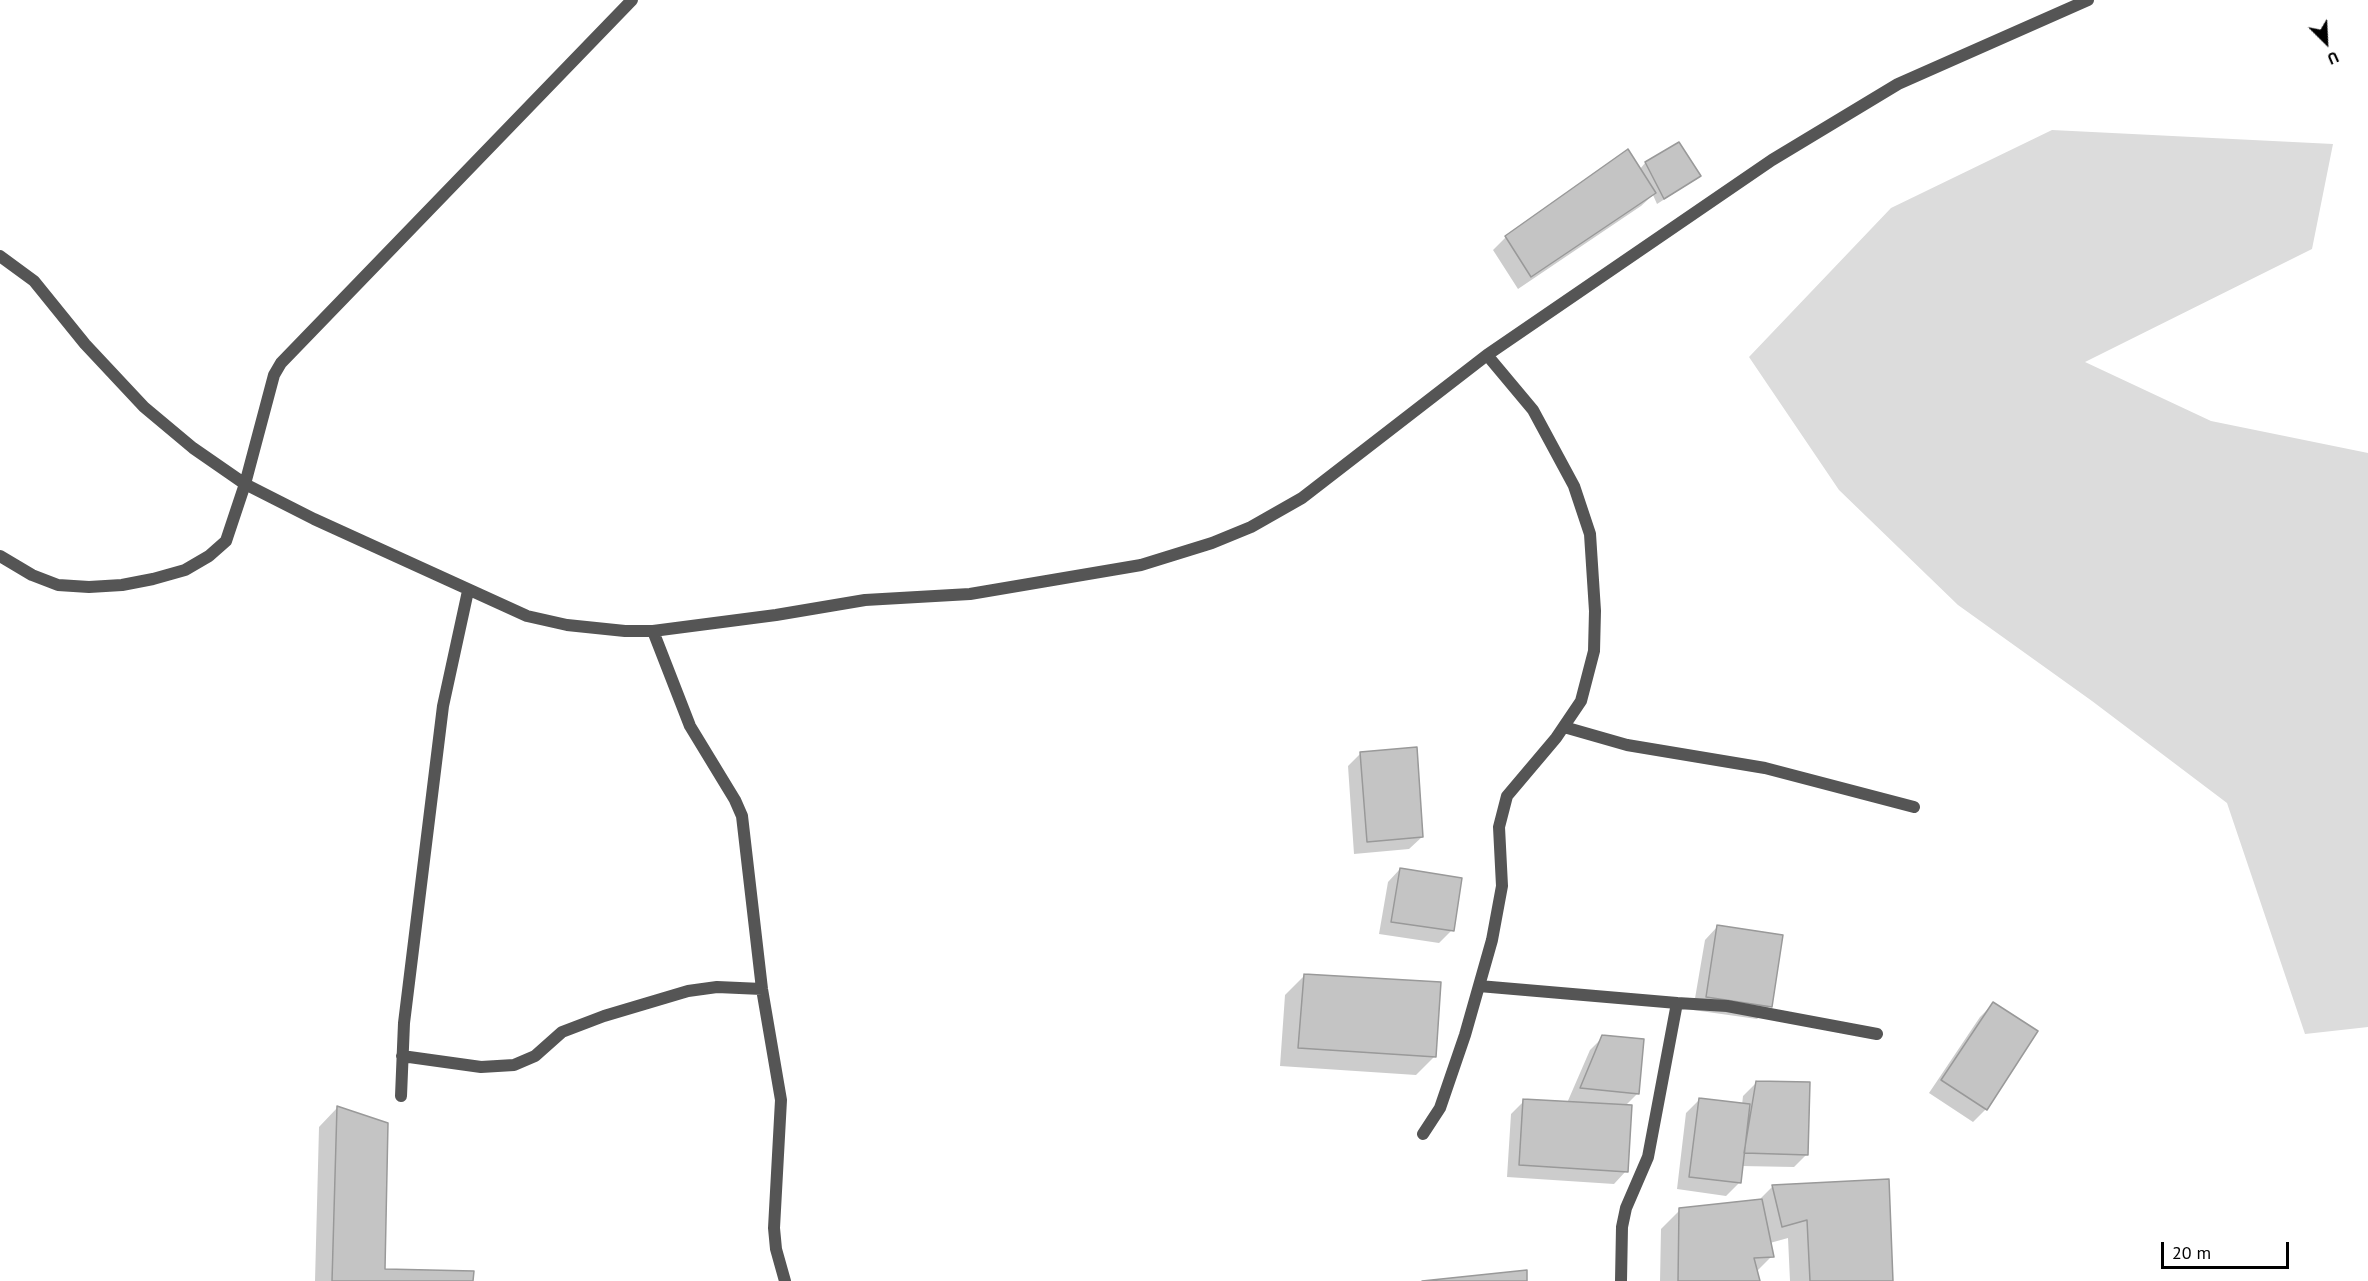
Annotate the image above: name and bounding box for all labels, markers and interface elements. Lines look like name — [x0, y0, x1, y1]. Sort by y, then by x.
north arrow — [2296, 12, 2356, 72]
text: U — [2325, 47, 2342, 70]
scale bar — [2164, 1230, 2292, 1268]
text: 20 m — [2172, 1241, 2211, 1264]

